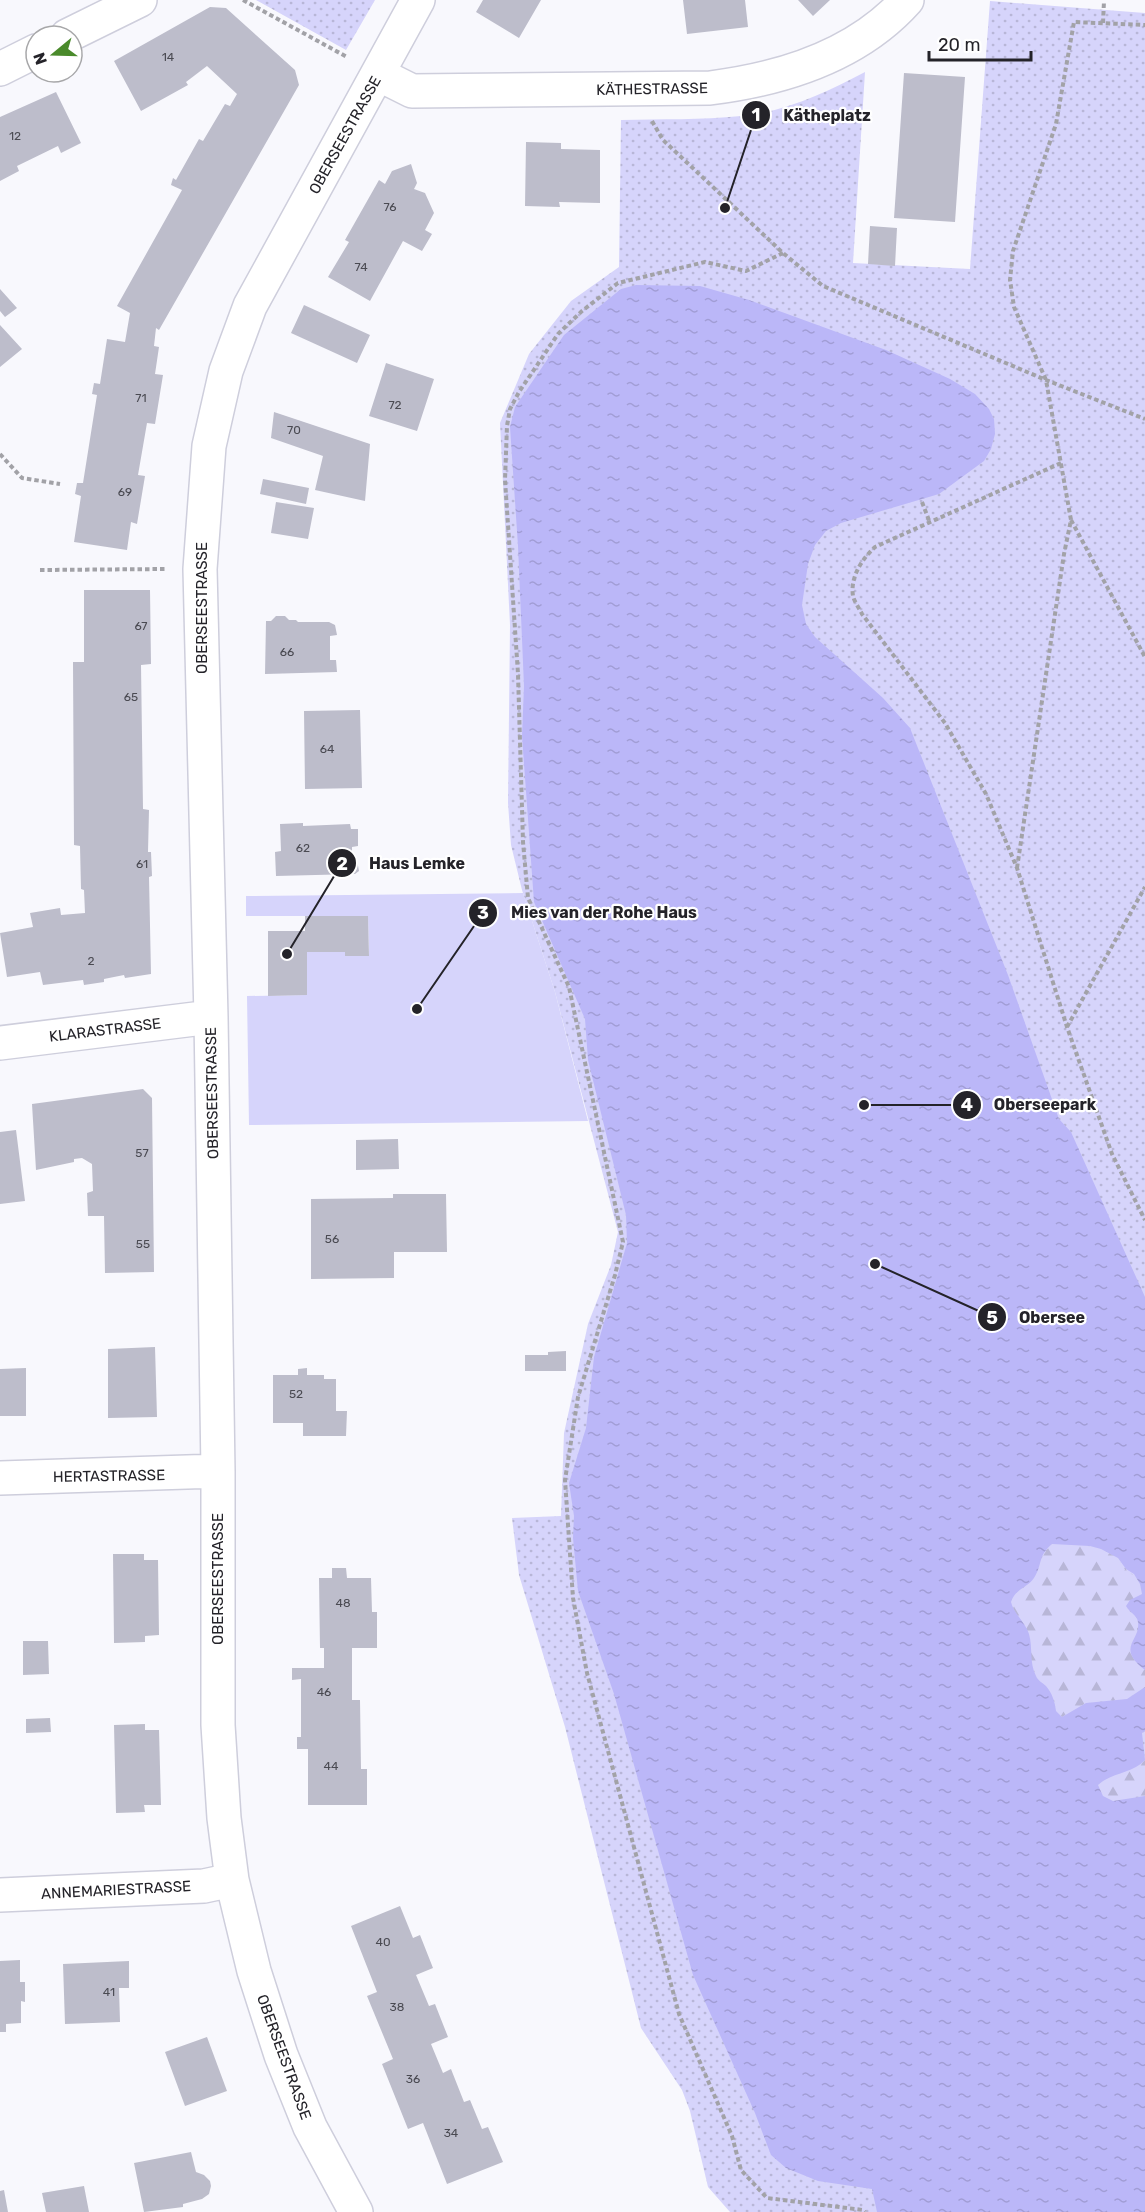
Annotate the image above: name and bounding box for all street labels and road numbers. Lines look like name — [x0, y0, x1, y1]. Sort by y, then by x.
street label: OBERSEESTRASSE — [305, 73, 385, 197]
street label: KÄTHESTRASSE — [596, 79, 708, 99]
street label: OBERSEESTRASSE — [193, 542, 211, 674]
street label: KLARASTRASSE — [48, 1014, 162, 1046]
street label: OBERSEESTRASSE — [202, 1027, 222, 1159]
street label: HERTASTRASSE — [53, 1466, 165, 1486]
street label: OBERSEESTRASSE — [209, 1513, 227, 1645]
street label: ANNEMARIESTRASSE — [40, 1877, 192, 1903]
street label: OBERSEESTRASSE — [253, 1992, 315, 2122]

